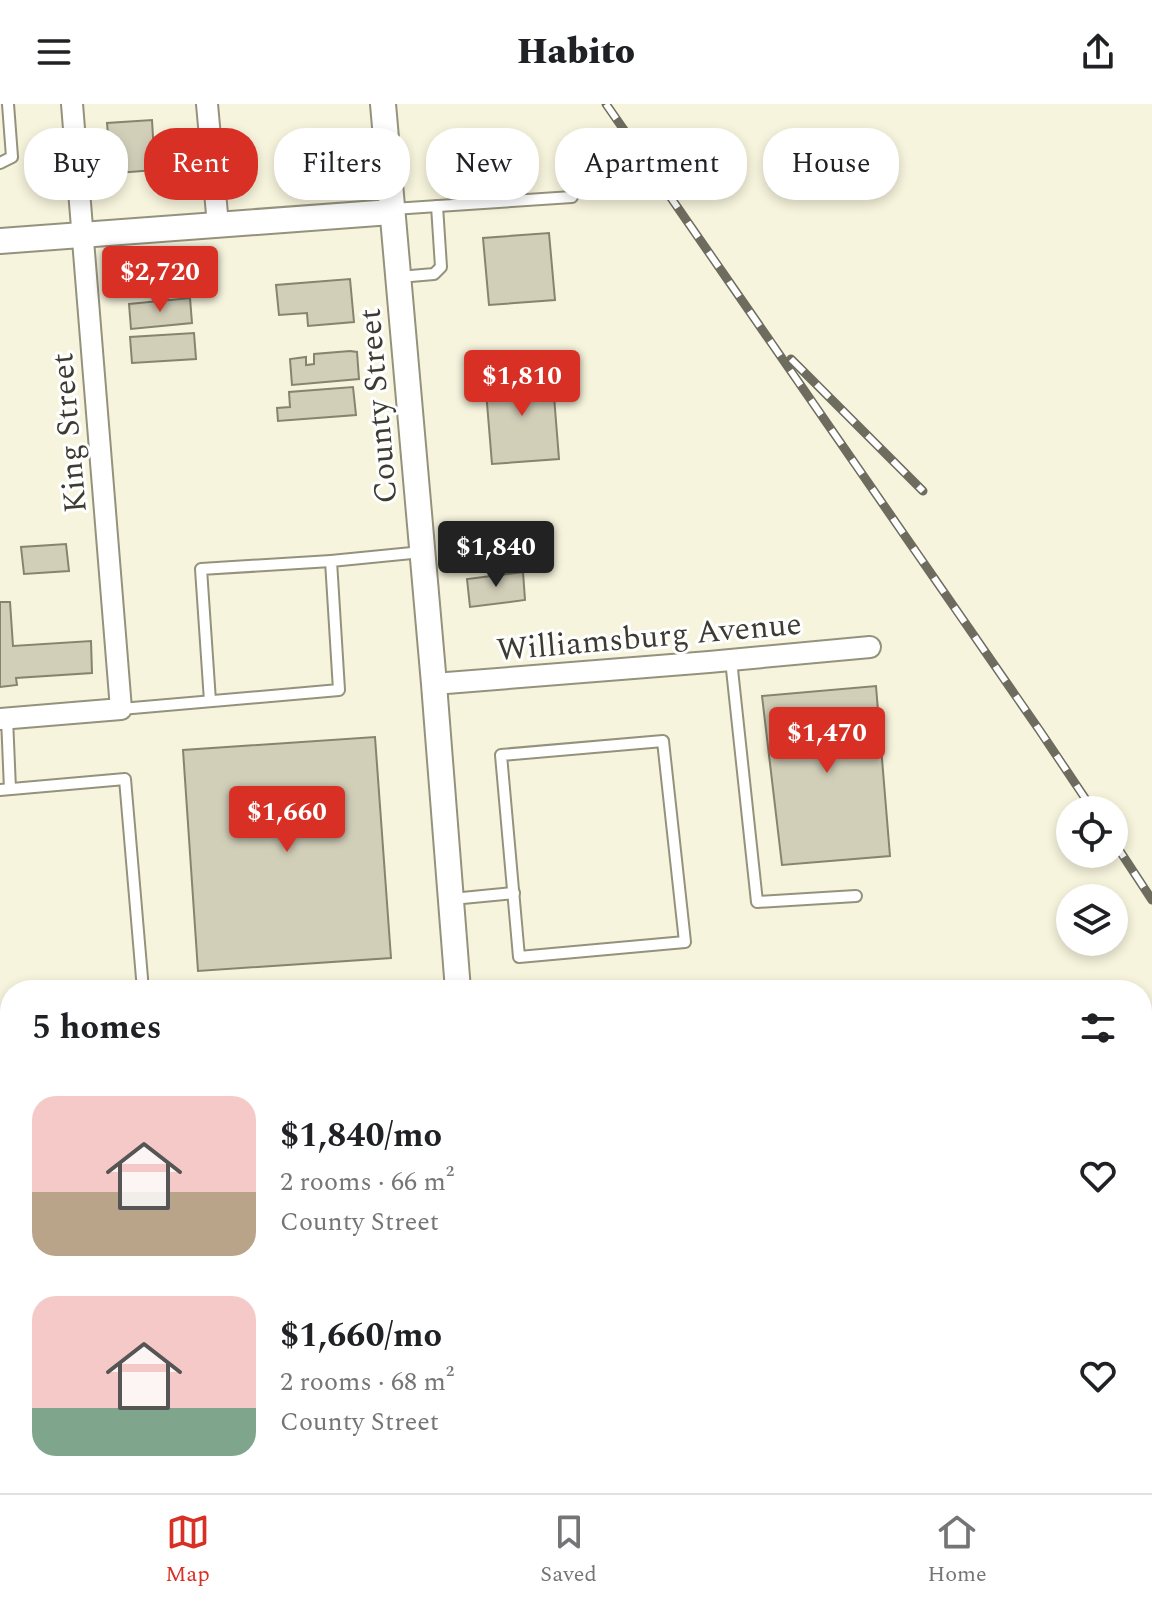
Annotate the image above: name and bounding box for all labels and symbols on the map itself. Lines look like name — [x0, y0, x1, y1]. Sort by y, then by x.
pin: $2,720 — [95, 246, 225, 314]
street label: County Street — [346, 306, 411, 506]
pin: $1,810 — [457, 350, 587, 418]
street label: King Street — [38, 351, 101, 515]
pin: $1,840 — [431, 521, 561, 589]
street label: Williamsburg Avenue — [494, 600, 804, 675]
pin: $1,470 — [762, 707, 892, 775]
pin: $1,660 — [222, 786, 352, 854]

